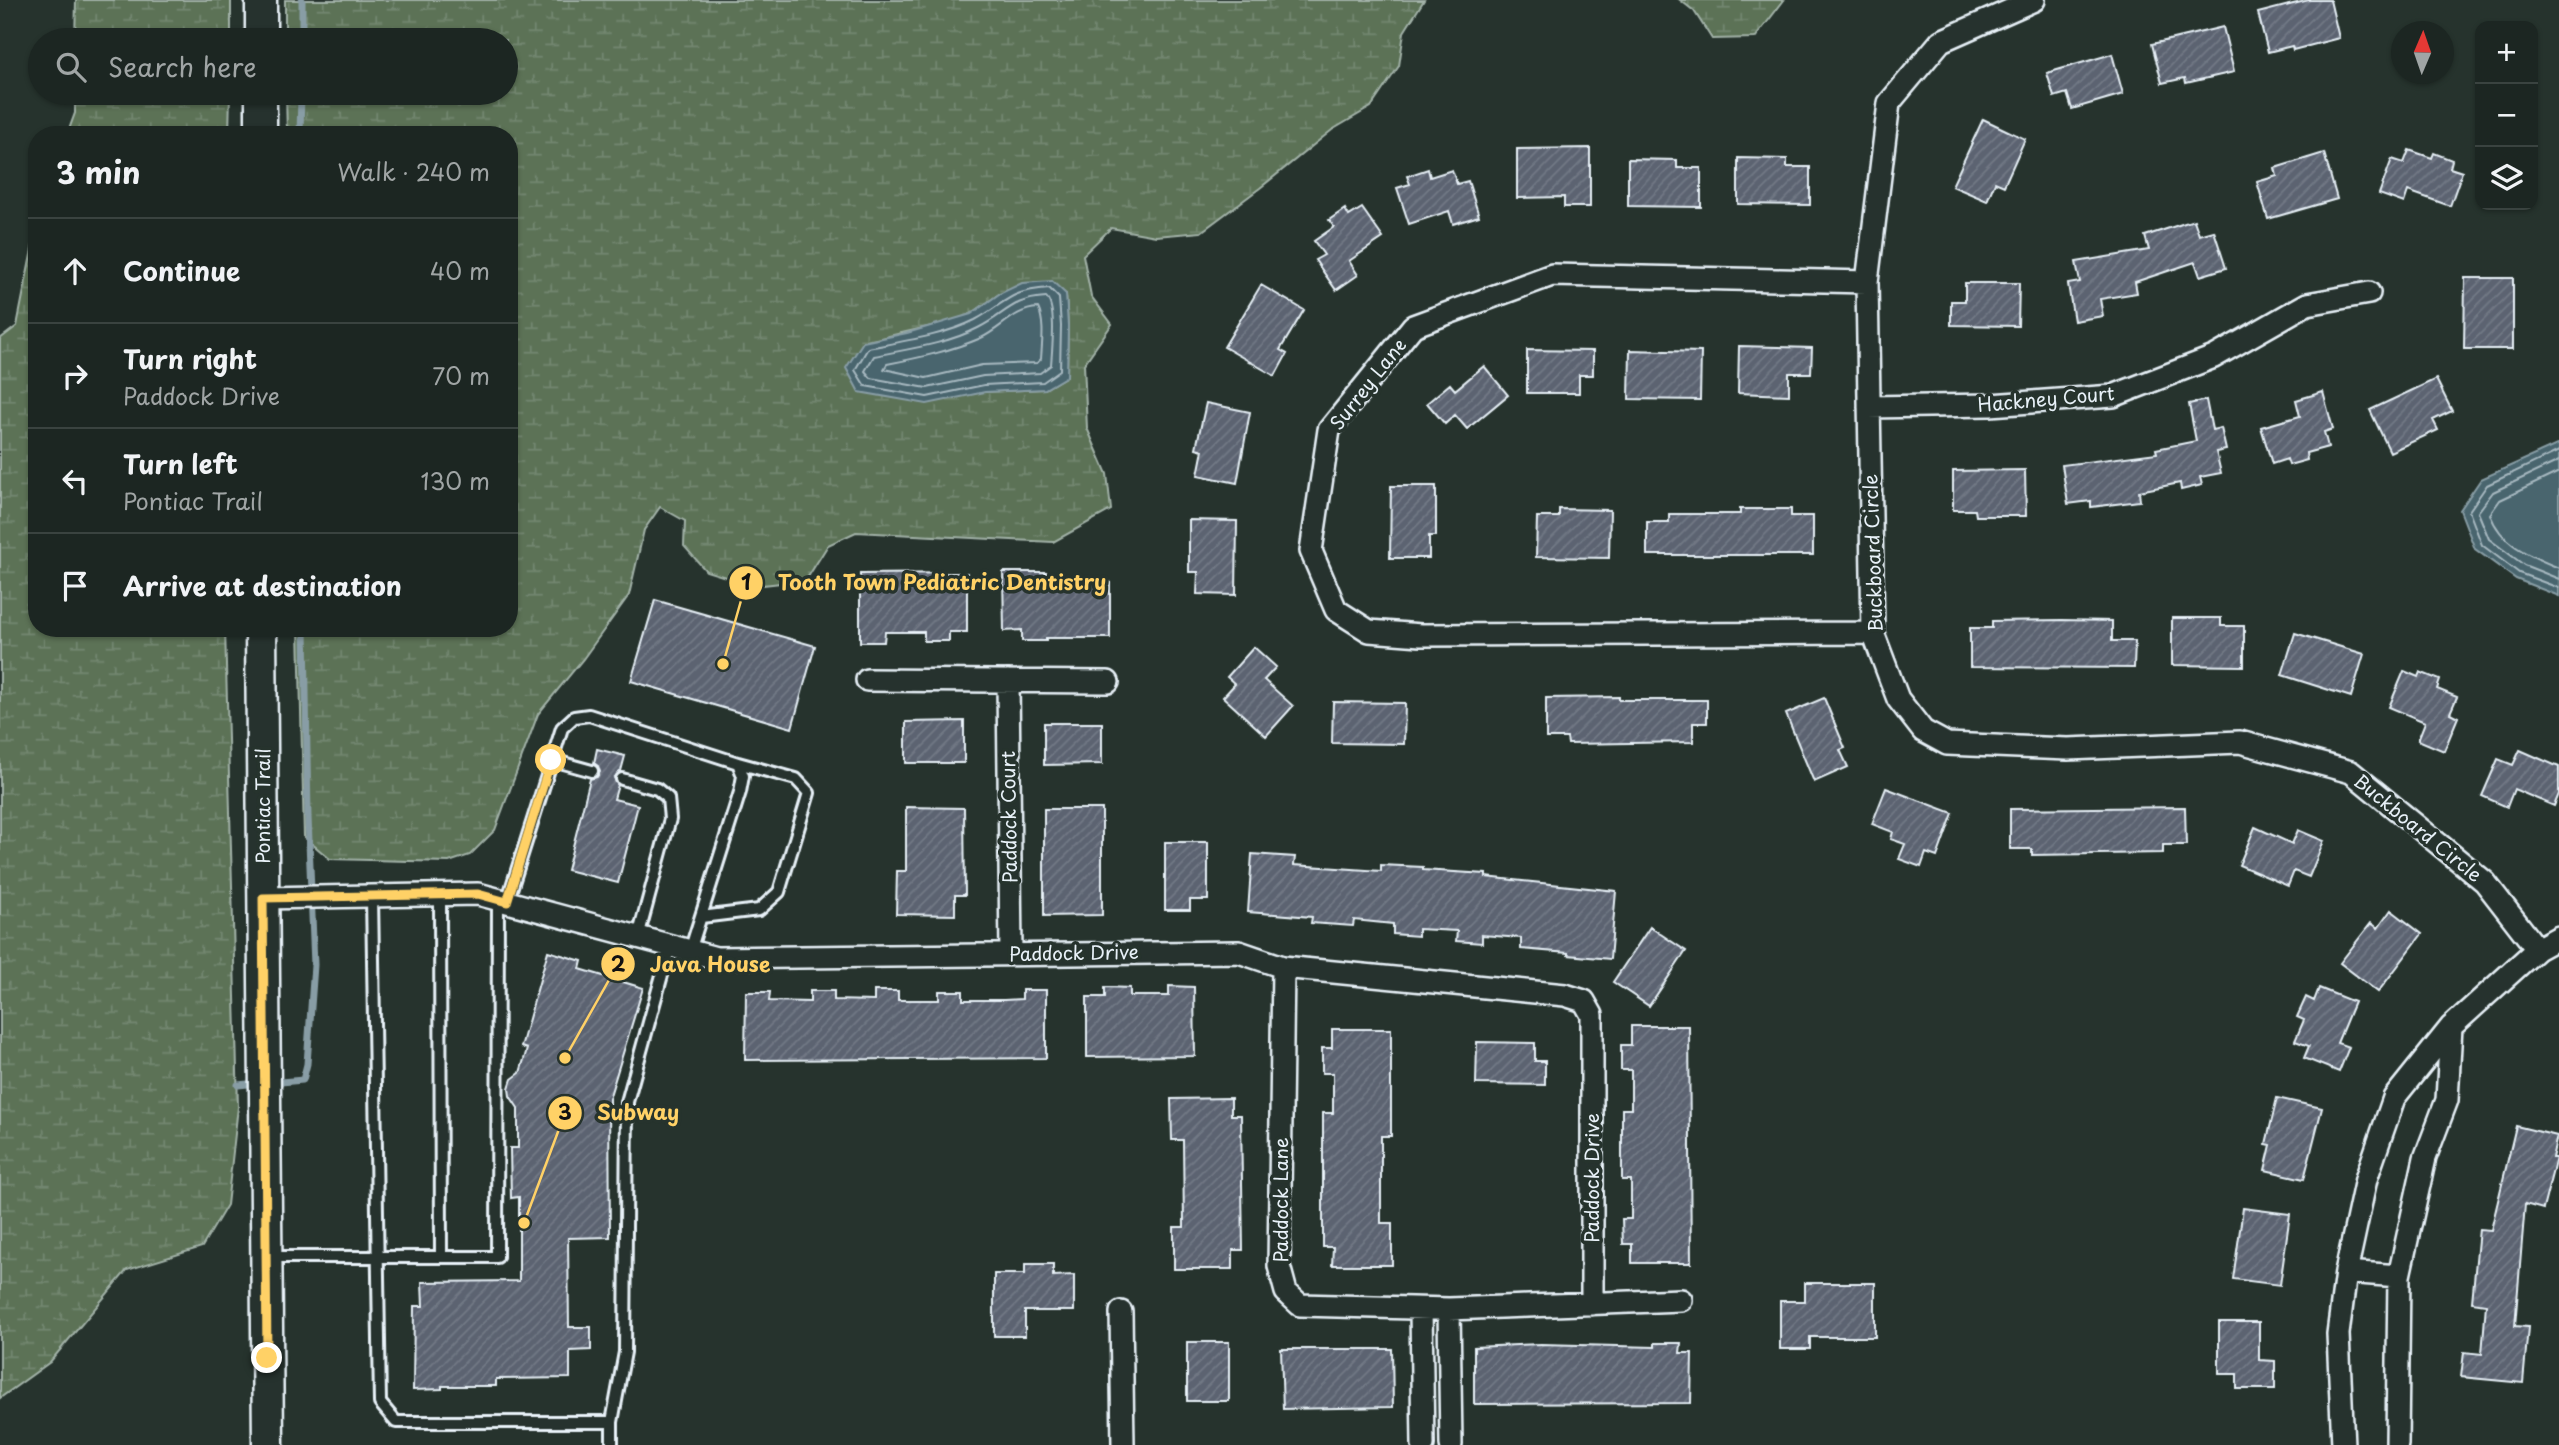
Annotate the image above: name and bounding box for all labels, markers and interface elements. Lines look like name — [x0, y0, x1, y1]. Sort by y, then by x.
north arrow — [2391, 21, 2454, 84]
map controls — [2475, 21, 2538, 210]
button: + — [2475, 21, 2538, 84]
search box — [28, 28, 518, 105]
text: Search here — [108, 47, 257, 86]
icon: search — [52, 48, 90, 86]
button: − — [2475, 84, 2538, 147]
button: layers — [2475, 147, 2538, 210]
text: 3 min — [56, 149, 141, 194]
text: Walk · 240 m — [338, 154, 490, 189]
text: Continue — [123, 251, 240, 290]
icon: ahead — [56, 252, 94, 290]
text: 40 m — [430, 253, 490, 288]
street label: Surrey Lane — [1322, 332, 1412, 435]
text: Turn right — [123, 339, 257, 378]
icon: right — [56, 357, 94, 395]
text: 70 m — [432, 358, 490, 393]
text: Paddock Drive — [123, 378, 280, 413]
street label: Hackney Court — [1976, 378, 2116, 418]
text: Turn left — [123, 444, 238, 483]
icon: left — [56, 462, 94, 500]
text: 130 m — [420, 463, 490, 498]
street label: Buckboard Circle — [1855, 474, 1889, 633]
text: Pontiac Trail — [123, 483, 263, 518]
callout: Tooth Town Pediatric Dentistry — [729, 562, 1120, 604]
text: 1 — [741, 565, 751, 597]
text: Tooth Town Pediatric Dentistry — [778, 565, 1106, 597]
text: Arrive at destination — [123, 566, 402, 605]
icon: arrive — [56, 567, 94, 605]
route start — [535, 744, 566, 775]
street label: Pontiac Trail — [248, 748, 276, 864]
street label: Paddock Court — [993, 751, 1023, 883]
street label: Buckboard Circle — [2348, 767, 2489, 888]
street label: Paddock Drive — [1009, 937, 1139, 967]
callout: Java House — [600, 943, 785, 985]
text: 2 — [611, 947, 626, 979]
text: Java House — [650, 947, 770, 979]
callout: Subway — [548, 1092, 693, 1134]
text: 3 — [558, 1095, 572, 1127]
text: Subway — [597, 1095, 679, 1127]
street label: Paddock Drive — [1577, 1113, 1605, 1243]
street label: Paddock Lane — [1266, 1137, 1294, 1263]
route end — [251, 1342, 282, 1373]

